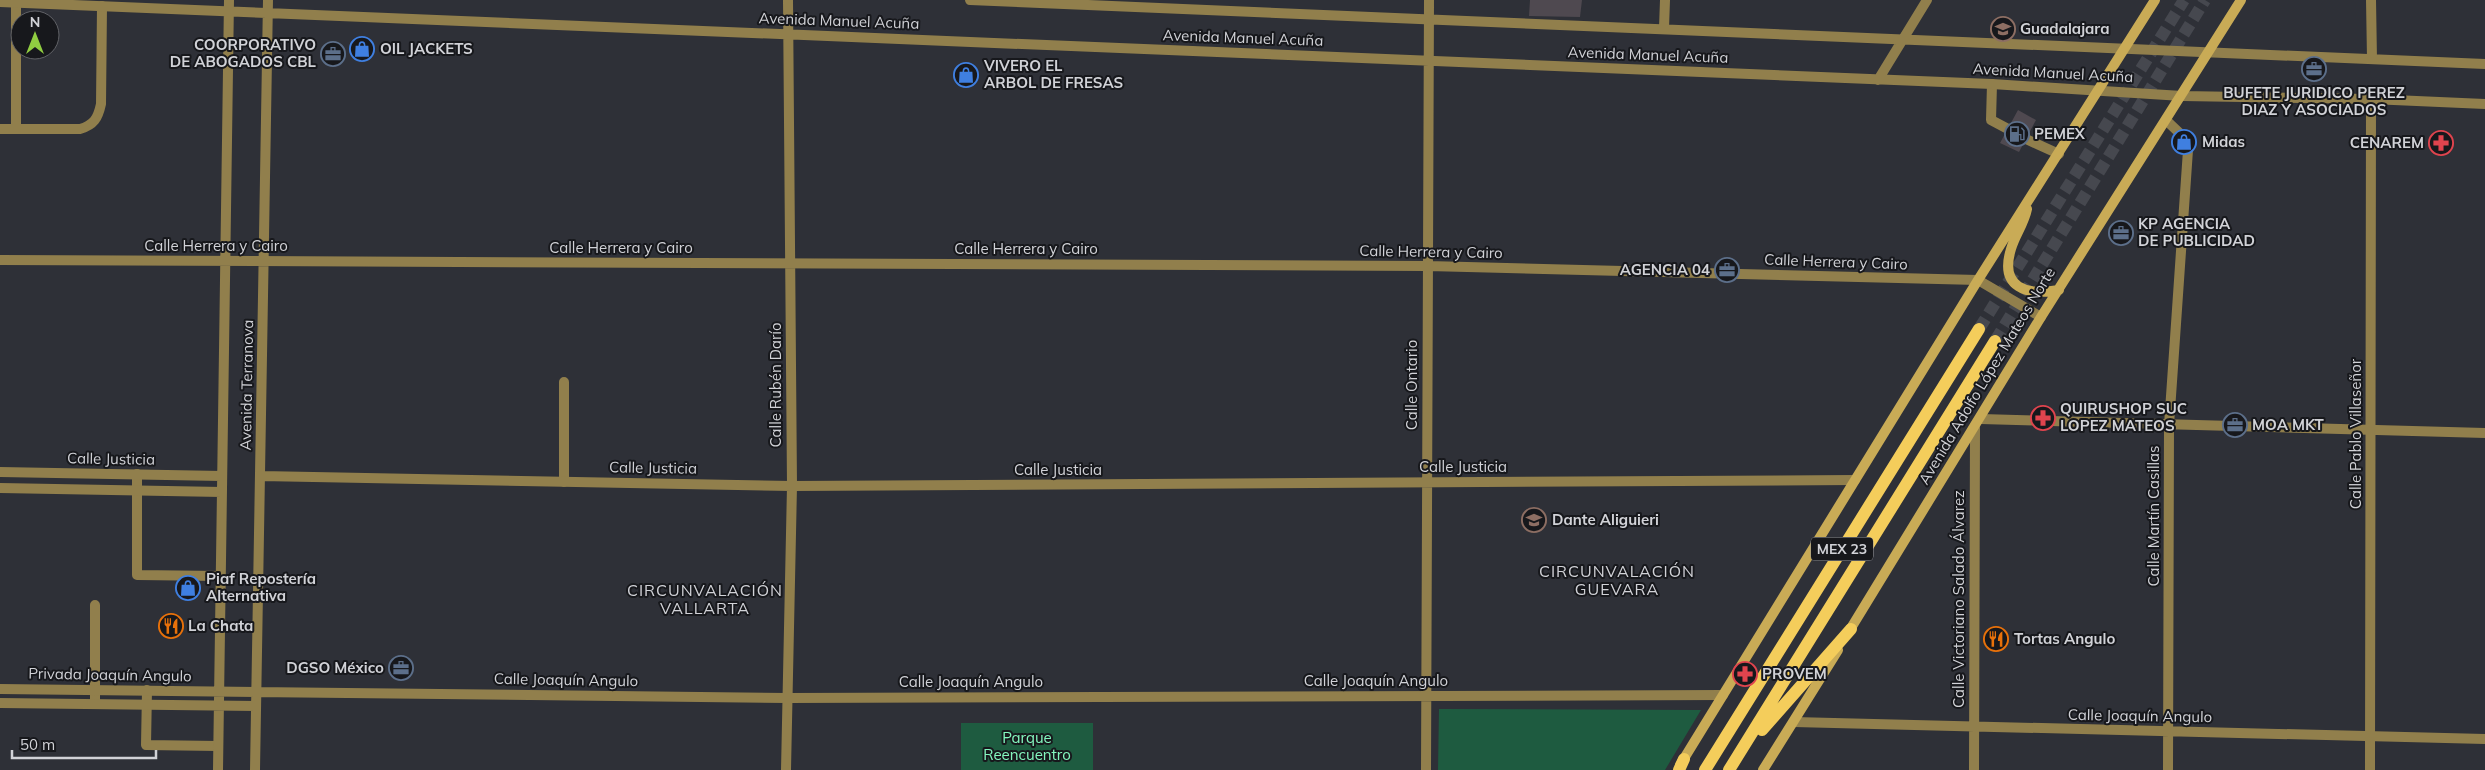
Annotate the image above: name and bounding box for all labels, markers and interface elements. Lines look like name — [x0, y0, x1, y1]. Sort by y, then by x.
street label: Avenida Manuel Acuña — [758, 8, 920, 33]
north arrow — [10, 10, 60, 60]
text: N — [30, 13, 40, 31]
school or university icon: Guadalajara — [1990, 16, 2016, 42]
place label: Guadalajara — [2020, 19, 2110, 38]
street label: Avenida Manuel Acuña — [1162, 25, 1324, 50]
place label: COORPORATIVO DE ABOGADOS CBL — [170, 35, 317, 71]
shop icon: OIL JACKETS — [349, 36, 375, 62]
place label: OIL JACKETS — [380, 39, 473, 58]
office icon: COORPORATIVO DE ABOGADOS CBL — [320, 41, 346, 67]
street label: Avenida Manuel Acuña — [1567, 42, 1729, 67]
place label: VIVERO EL ARBOL DE FRESAS — [983, 56, 1124, 92]
office icon: BUFETE JURIDICO PEREZ DIAZ Y ASOCIADOS — [2301, 56, 2327, 82]
street label: Avenida Manuel Acuña — [1972, 59, 2134, 86]
shop icon: VIVERO EL ARBOL DE FRESAS — [953, 62, 979, 88]
place label: BUFETE JURIDICO PEREZ DIAZ Y ASOCIADOS — [2223, 83, 2405, 119]
fuel station icon: PEMEX — [2004, 121, 2030, 147]
place label: PEMEX — [2034, 124, 2086, 143]
shop icon: Midas — [2171, 129, 2197, 155]
pharmacy icon: CENAREM — [2428, 130, 2454, 156]
place label: Midas — [2202, 132, 2245, 151]
place label: CENAREM — [2350, 133, 2424, 152]
place label: KP AGENCIA DE PUBLICIDAD — [2138, 214, 2255, 250]
office icon: KP AGENCIA DE PUBLICIDAD — [2108, 220, 2134, 246]
street label: Calle Herrera y Cairo — [144, 236, 288, 255]
street label: Calle Herrera y Cairo — [549, 238, 693, 257]
street label: Calle Herrera y Cairo — [954, 239, 1098, 258]
street label: Calle Herrera y Cairo — [1359, 241, 1503, 262]
street label: Calle Herrera y Cairo — [1764, 250, 1908, 273]
office icon: AGENCIA 04 — [1714, 257, 1740, 283]
place label: AGENCIA 04 — [1620, 260, 1710, 279]
street label: Avenida Adolfo López Mateos Norte — [1914, 264, 2059, 488]
street label: Avenida Terranova — [236, 319, 257, 451]
street label: Calle Rubén Darío — [766, 323, 785, 447]
street label: Calle Ontario — [1402, 340, 1421, 430]
street label: Calle Pablo Villaseñor — [2346, 358, 2365, 509]
place label: QUIRUSHOP SUC LOPEZ MATEOS — [2060, 399, 2187, 435]
pharmacy icon: QUIRUSHOP SUC LOPEZ MATEOS — [2030, 405, 2056, 431]
office icon: MOA MKT — [2222, 412, 2248, 438]
place label: MOA MKT — [2252, 415, 2325, 434]
street label: Calle Martín Casillas — [2144, 445, 2163, 587]
street label: Calle Justicia — [67, 448, 155, 469]
street label: Calle Justicia — [609, 457, 697, 478]
street label: Calle Justicia — [1419, 457, 1507, 476]
street label: Calle Justicia — [1014, 460, 1102, 479]
street label: Calle Victoriano Salado Álvarez — [1949, 490, 1968, 708]
school or university icon: Dante Aliguieri — [1521, 507, 1547, 533]
place label: Dante Aliguieri — [1552, 510, 1659, 529]
road number: MEX 23 — [1811, 538, 1873, 560]
district label: CIRCUNVALACIÓN GUEVARA — [1539, 561, 1695, 599]
place label: Piaf Repostería Alternativa — [206, 569, 316, 605]
shop icon: Piaf Repostería Alternativa — [175, 575, 201, 601]
district label: CIRCUNVALACIÓN VALLARTA — [627, 580, 783, 618]
restaurant icon: La Chata — [158, 613, 184, 639]
place label: La Chata — [188, 616, 253, 635]
restaurant icon: Tortas Angulo — [1983, 626, 2009, 652]
place label: Tortas Angulo — [2014, 629, 2115, 648]
office icon: DGSO México — [388, 655, 414, 681]
place label: DGSO México — [286, 658, 384, 677]
pharmacy icon: PROVEM — [1732, 661, 1758, 687]
street label: Privada Joaquín Angulo — [28, 664, 192, 685]
place label: PROVEM — [1762, 664, 1827, 683]
street label: Calle Joaquín Angulo — [494, 669, 638, 690]
street label: Calle Joaquín Angulo — [1304, 671, 1448, 690]
street label: Calle Joaquín Angulo — [899, 672, 1043, 691]
street label: Calle Joaquín Angulo — [2068, 705, 2212, 726]
scale bar — [12, 728, 156, 760]
park label: Parque Reencuentro — [983, 728, 1071, 764]
text: 50 m — [20, 735, 55, 754]

